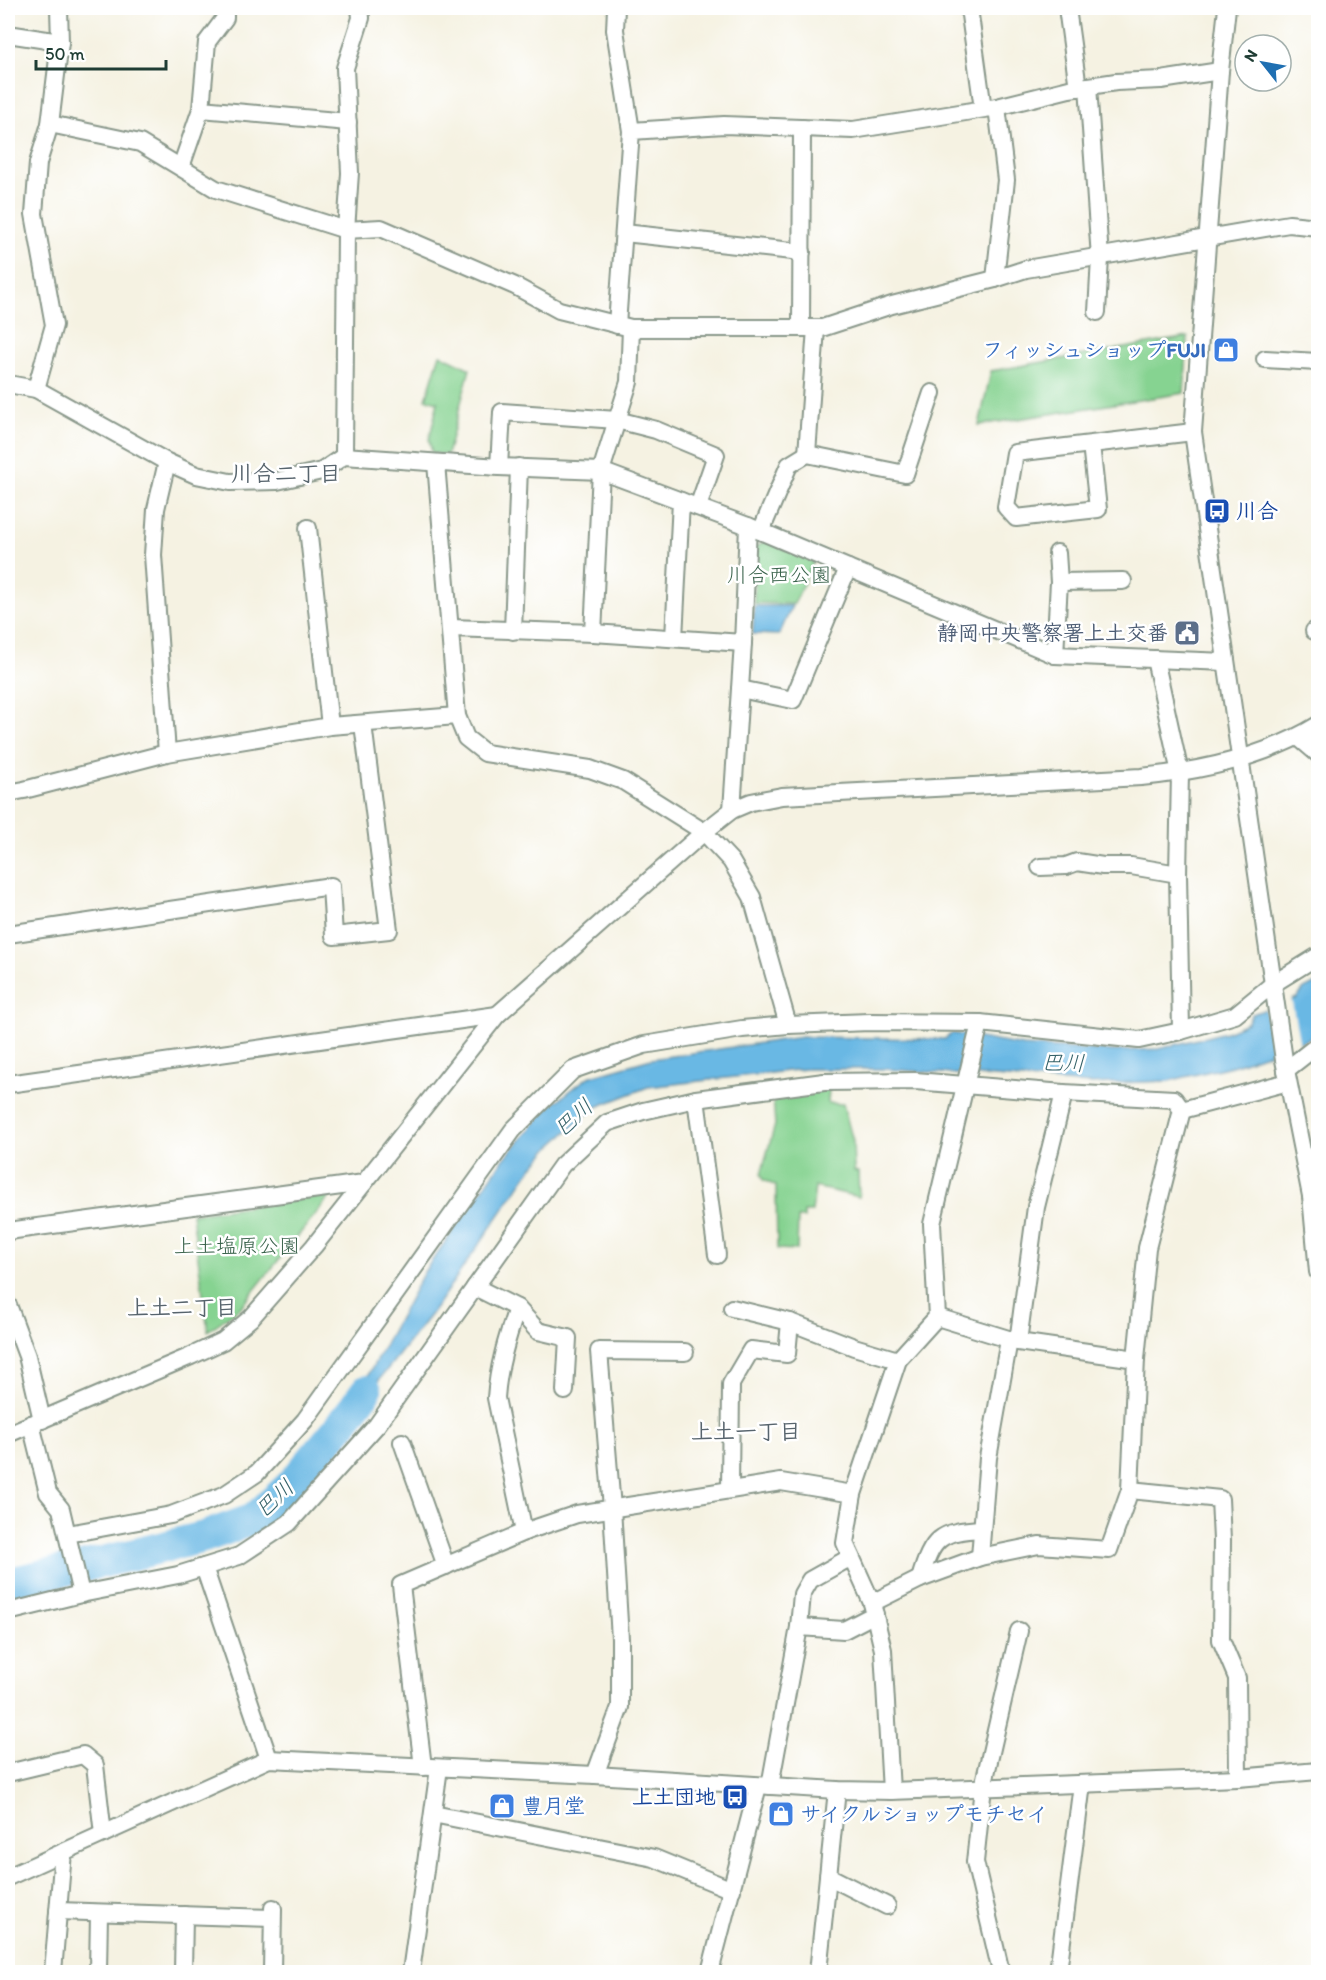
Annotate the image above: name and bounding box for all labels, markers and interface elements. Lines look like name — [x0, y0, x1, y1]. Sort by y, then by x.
scale bar — [36, 33, 166, 71]
north arrow — [1233, 33, 1293, 93]
text: 50 m — [45, 43, 85, 65]
text: N — [1240, 46, 1261, 65]
shop icon: フィッシュショップFUJI — [1211, 335, 1241, 365]
place label: フィッシュショップFUJI — [982, 337, 1206, 362]
district label: 川合二丁目 — [231, 460, 341, 487]
bus stop icon: 川合 — [1202, 496, 1232, 526]
place label: 川合 — [1236, 498, 1278, 523]
park label: 川合西公園 — [727, 562, 832, 587]
public building icon: 静岡中央警察署上土交番 — [1172, 618, 1202, 648]
place label: 静岡中央警察署上土交番 — [937, 620, 1168, 645]
water label: 巴川 — [1041, 1048, 1085, 1077]
water label: 巴川 — [548, 1093, 599, 1142]
park label: 上土塩原公園 — [174, 1233, 300, 1258]
district label: 上土二丁目 — [127, 1294, 237, 1321]
district label: 上土一丁目 — [691, 1418, 801, 1445]
water label: 巴川 — [249, 1473, 300, 1523]
bus stop icon: 上土団地 — [720, 1782, 750, 1812]
place label: 上土団地 — [632, 1784, 716, 1809]
shop icon: 豊月堂 — [487, 1791, 517, 1821]
place label: 豊月堂 — [522, 1793, 585, 1818]
shop icon: サイクルショップモチセイ — [766, 1799, 796, 1829]
place label: サイクルショップモチセイ — [800, 1801, 1048, 1826]

